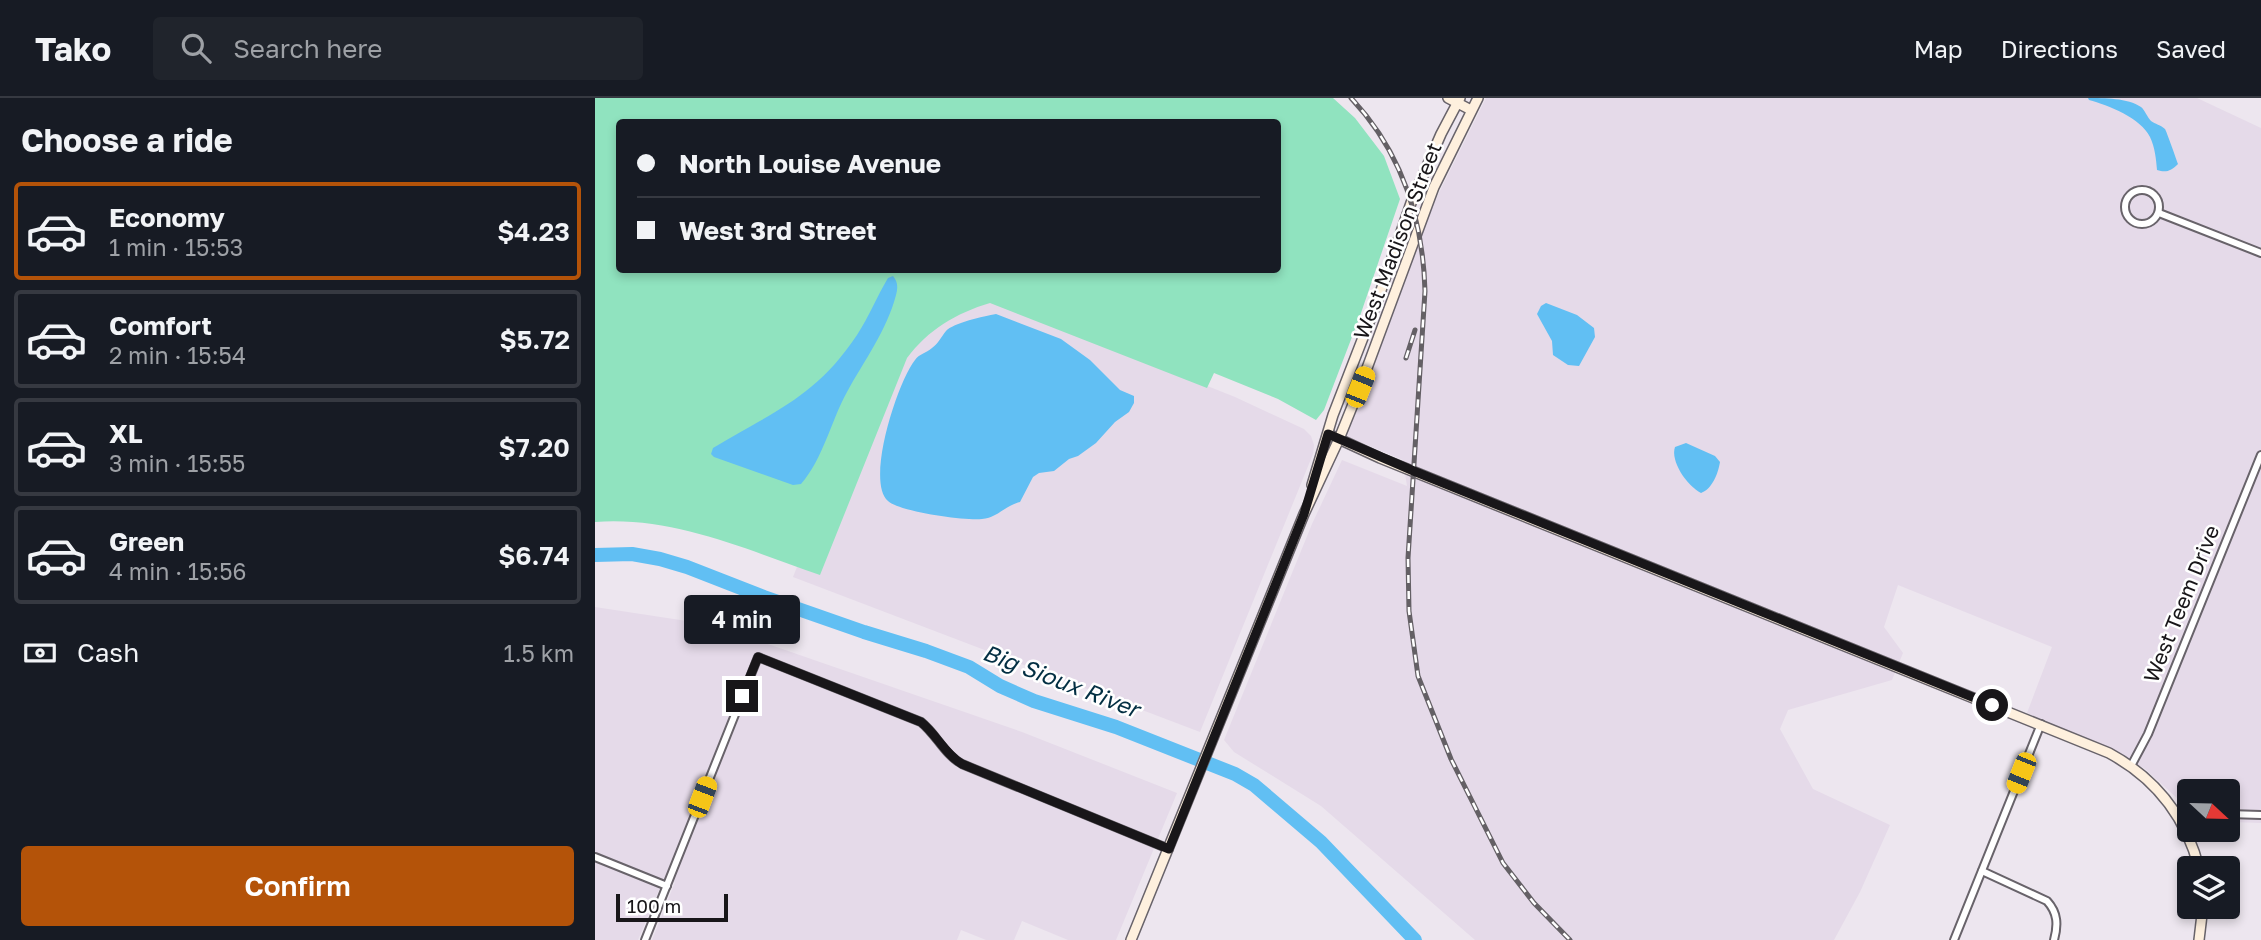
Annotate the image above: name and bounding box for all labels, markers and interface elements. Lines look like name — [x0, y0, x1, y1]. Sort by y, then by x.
search box — [153, 17, 643, 80]
text: Tako — [35, 29, 111, 68]
icon: search — [177, 29, 215, 67]
text: Search here — [233, 33, 382, 64]
text: Map — [1914, 34, 1963, 63]
text: Directions — [2001, 34, 2118, 63]
text: Saved — [2156, 34, 2226, 63]
text: Choose a ride — [21, 121, 233, 159]
street label: West Madison Street — [1348, 139, 1447, 343]
text: North Louise Avenue — [679, 148, 941, 179]
icon: car — [25, 200, 88, 263]
text: Economy — [109, 202, 225, 233]
text: West 3rd Street — [679, 215, 877, 246]
text: $4.23 — [497, 216, 570, 247]
text: 1 min · 15:53 — [109, 233, 243, 261]
icon: car — [25, 308, 88, 371]
text: Comfort — [109, 310, 212, 341]
text: $5.72 — [500, 324, 570, 355]
text: 2 min · 15:54 — [109, 341, 246, 369]
car — [1343, 364, 1378, 410]
icon: car — [25, 416, 88, 479]
text: XL — [109, 418, 143, 449]
text: $7.20 — [499, 432, 570, 463]
text: 3 min · 15:55 — [109, 449, 245, 477]
street label: West Teem Drive — [2138, 521, 2225, 686]
icon: car — [25, 524, 88, 587]
text: Green — [109, 526, 184, 557]
text: $6.74 — [498, 540, 570, 571]
text: 4 min · 15:56 — [109, 557, 247, 585]
callout: 4 min — [684, 594, 800, 644]
text: 4 min — [712, 605, 772, 633]
icon: cash — [21, 634, 59, 672]
text: Cash — [77, 637, 139, 668]
water label: Big Sioux River — [979, 637, 1146, 724]
text: 1.5 km — [504, 639, 574, 667]
route end — [726, 680, 758, 712]
route start — [1976, 689, 2008, 721]
car — [2004, 750, 2039, 796]
car — [685, 774, 720, 820]
north arrow — [2177, 779, 2240, 842]
map controls — [2177, 779, 2240, 919]
button: Confirm — [21, 846, 574, 926]
button: layers — [2177, 856, 2240, 919]
scale bar — [616, 891, 728, 923]
text: 100 m — [627, 894, 681, 917]

